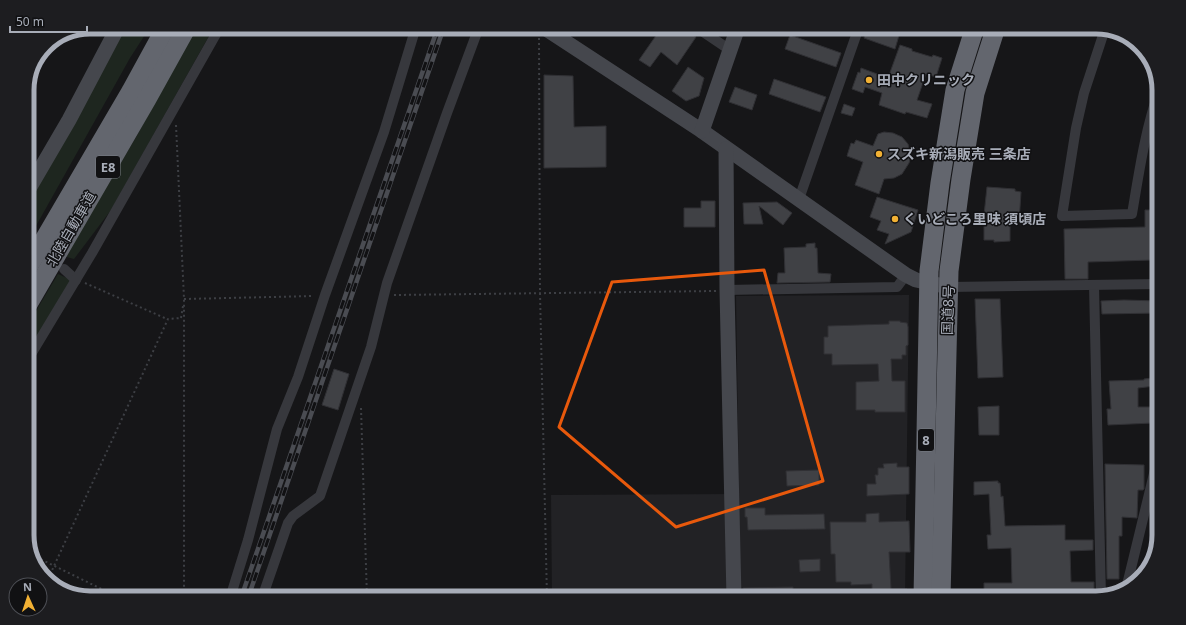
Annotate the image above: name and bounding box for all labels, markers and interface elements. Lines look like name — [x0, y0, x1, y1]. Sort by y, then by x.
scale bar — [10, 8, 87, 34]
text: 50 m — [16, 13, 44, 30]
place label: 田中クリニック — [877, 70, 975, 89]
marker: 田中クリニック — [864, 75, 874, 85]
place label: スズキ新潟販売 三条店 — [887, 144, 1031, 163]
marker: スズキ新潟販売 三条店 — [874, 149, 884, 159]
road number: E8 — [96, 156, 120, 178]
street label: 北陸自動車道 — [41, 188, 100, 270]
place label: くいどころ里味 須頃店 — [903, 209, 1046, 228]
marker: くいどころ里味 須頃店 — [890, 214, 900, 224]
street label: 国道8号 — [937, 285, 958, 335]
road number: 8 — [918, 429, 934, 451]
north arrow — [8, 577, 48, 617]
text: N — [23, 579, 32, 594]

